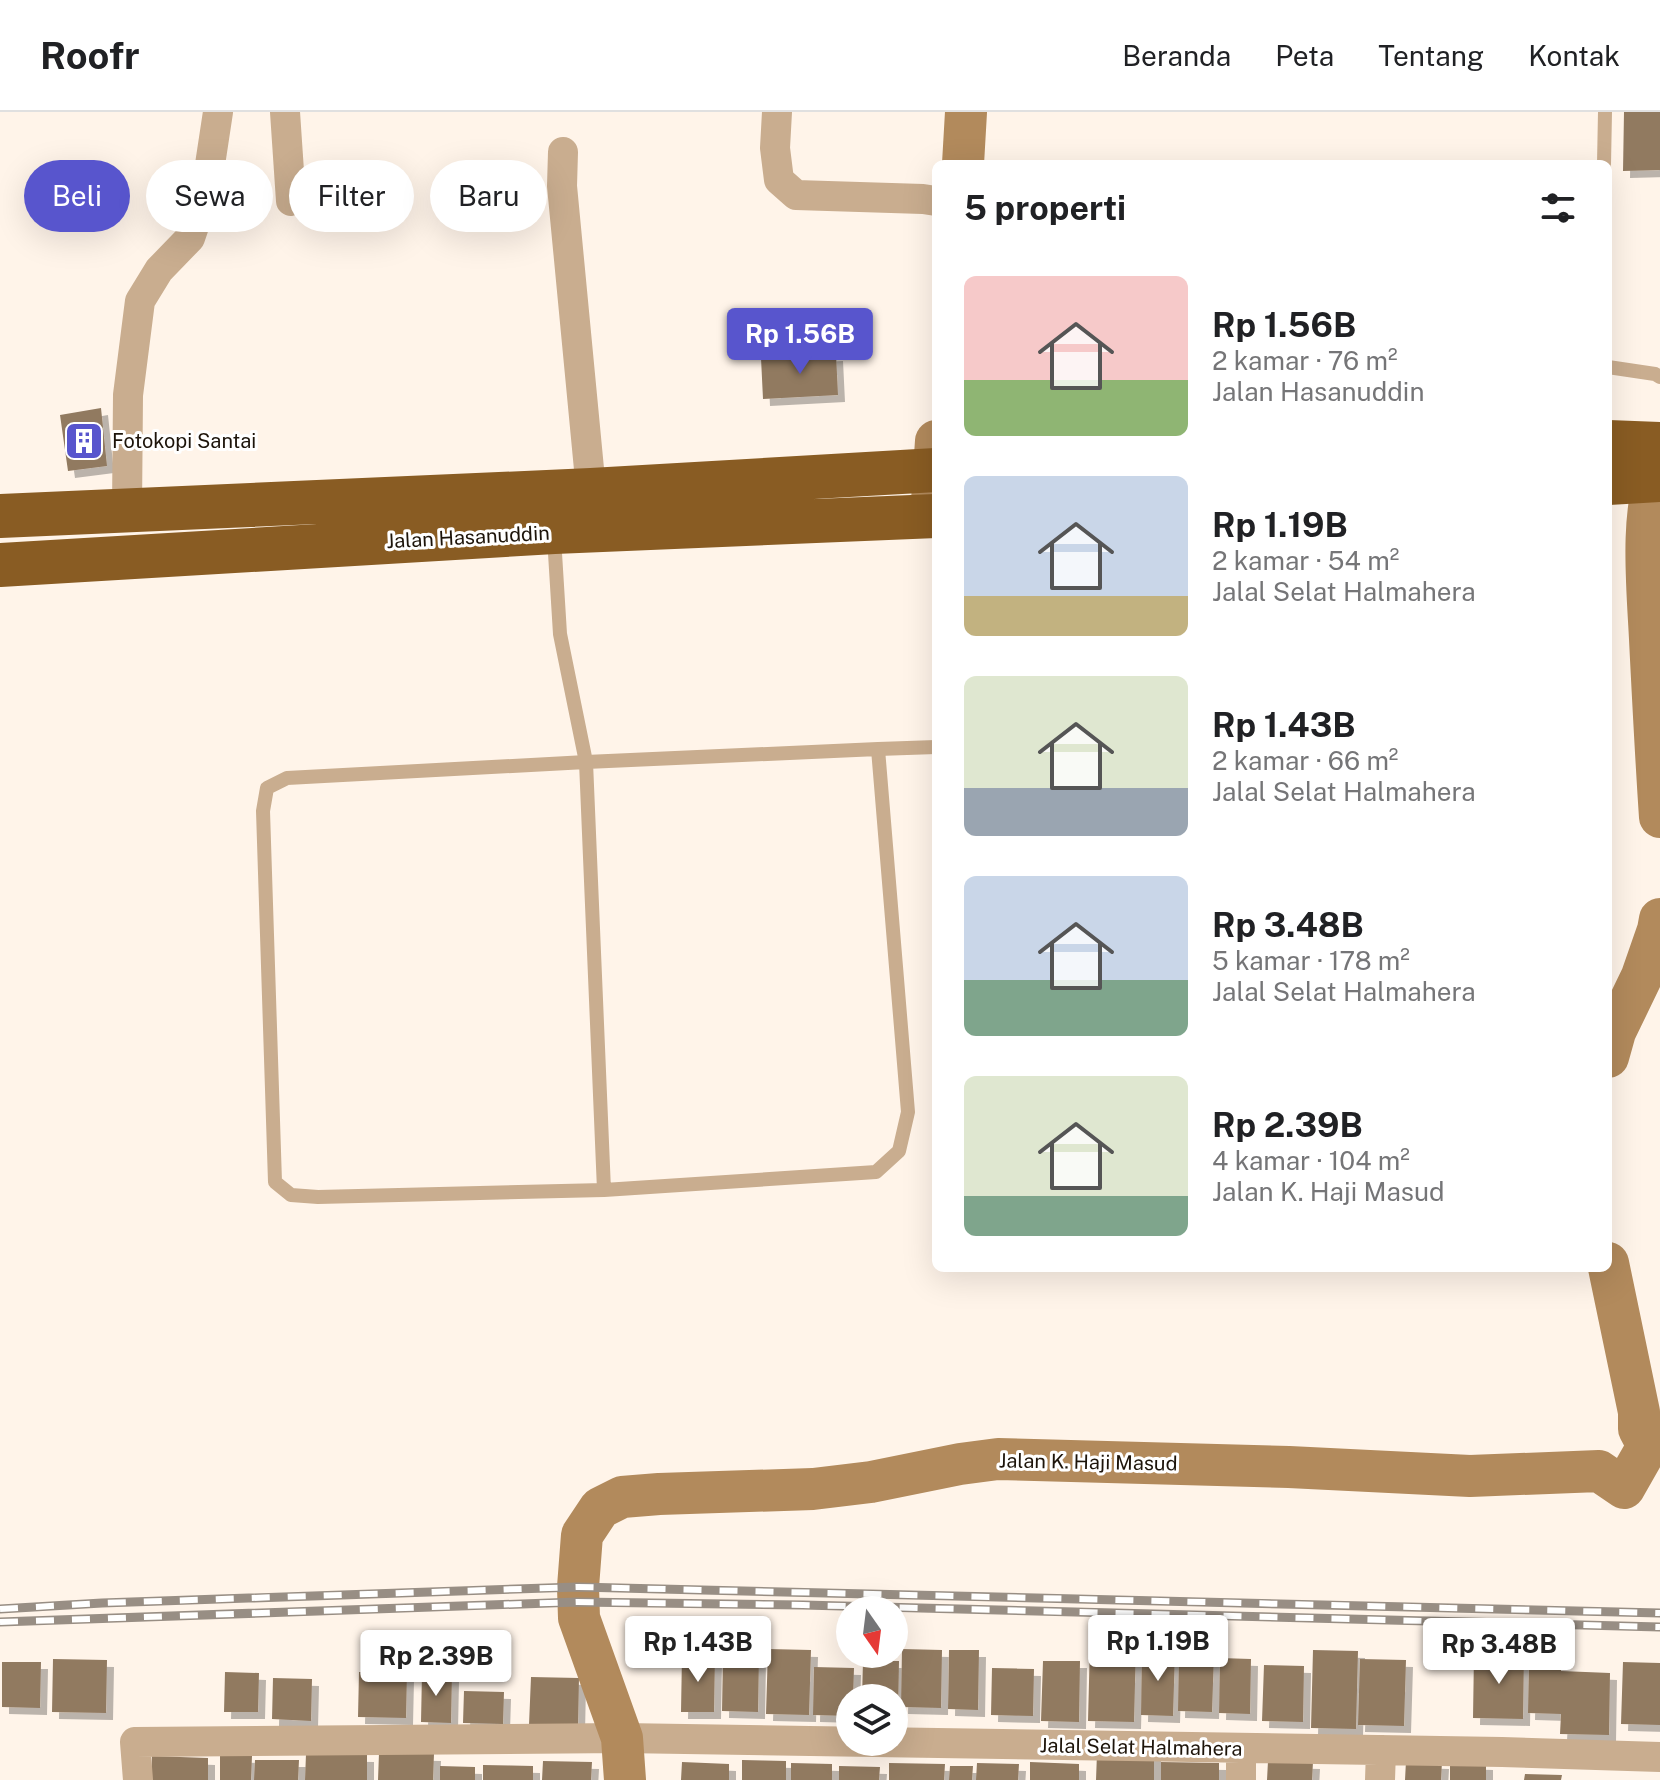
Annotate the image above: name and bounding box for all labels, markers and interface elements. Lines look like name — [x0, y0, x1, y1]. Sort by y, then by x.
text: Roofr — [40, 33, 140, 78]
text: Beranda — [1122, 39, 1231, 72]
text: Peta — [1275, 39, 1334, 72]
text: Tentang — [1378, 39, 1484, 72]
text: Kontak — [1528, 39, 1620, 72]
chip: Beli — [24, 160, 130, 232]
chip: Sewa — [146, 160, 273, 232]
chip: Filter — [289, 160, 414, 232]
chip: Baru — [430, 160, 547, 232]
icon: filters — [1536, 186, 1580, 230]
text: 5 properti — [964, 188, 1126, 228]
text: Rp 1.56B — [1212, 305, 1356, 345]
pin: Rp 1.56B — [717, 308, 883, 376]
icon: home — [1028, 308, 1124, 404]
text: Rp 1.56B — [745, 318, 855, 349]
text: 2 kamar · 76 m² — [1212, 345, 1398, 376]
text: Jalan Hasanuddin — [1212, 376, 1424, 407]
building icon: Fotokopi Santai — [63, 420, 105, 462]
place label: Fotokopi Santai — [112, 429, 256, 453]
text: Rp 1.19B — [1212, 505, 1348, 545]
icon: home — [1028, 508, 1124, 604]
street label: Jalan Hasanuddin — [386, 521, 550, 553]
text: 2 kamar · 54 m² — [1212, 545, 1399, 576]
text: Jalal Selat Halmahera — [1212, 576, 1476, 607]
text: Rp 1.43B — [1212, 705, 1356, 745]
icon: home — [1028, 708, 1124, 804]
text: 2 kamar · 66 m² — [1212, 745, 1398, 776]
text: Jalal Selat Halmahera — [1212, 776, 1476, 807]
text: Rp 3.48B — [1212, 905, 1364, 945]
icon: home — [1028, 908, 1124, 1004]
text: 5 kamar · 178 m² — [1212, 945, 1410, 976]
text: Jalal Selat Halmahera — [1212, 976, 1476, 1007]
text: Rp 2.39B — [1212, 1105, 1363, 1145]
icon: home — [1028, 1108, 1124, 1204]
text: 4 kamar · 104 m² — [1212, 1145, 1410, 1176]
text: Jalan K. Haji Masud — [1212, 1176, 1445, 1207]
street label: Jalan K. Haji Masud — [998, 1448, 1178, 1476]
north arrow — [836, 1596, 908, 1668]
map controls — [836, 1596, 908, 1756]
pin: Rp 1.19B — [1075, 1615, 1241, 1683]
pin: Rp 1.43B — [615, 1616, 781, 1684]
pin: Rp 3.48B — [1416, 1618, 1582, 1686]
text: Rp 1.19B — [1106, 1625, 1210, 1656]
text: Rp 1.43B — [643, 1626, 753, 1657]
text: Rp 3.48B — [1441, 1628, 1557, 1659]
pin: Rp 2.39B — [353, 1630, 519, 1698]
text: Rp 2.39B — [378, 1640, 494, 1671]
button: layers — [836, 1684, 908, 1756]
street label: Jalal Selat Halmahera — [1039, 1733, 1243, 1761]

